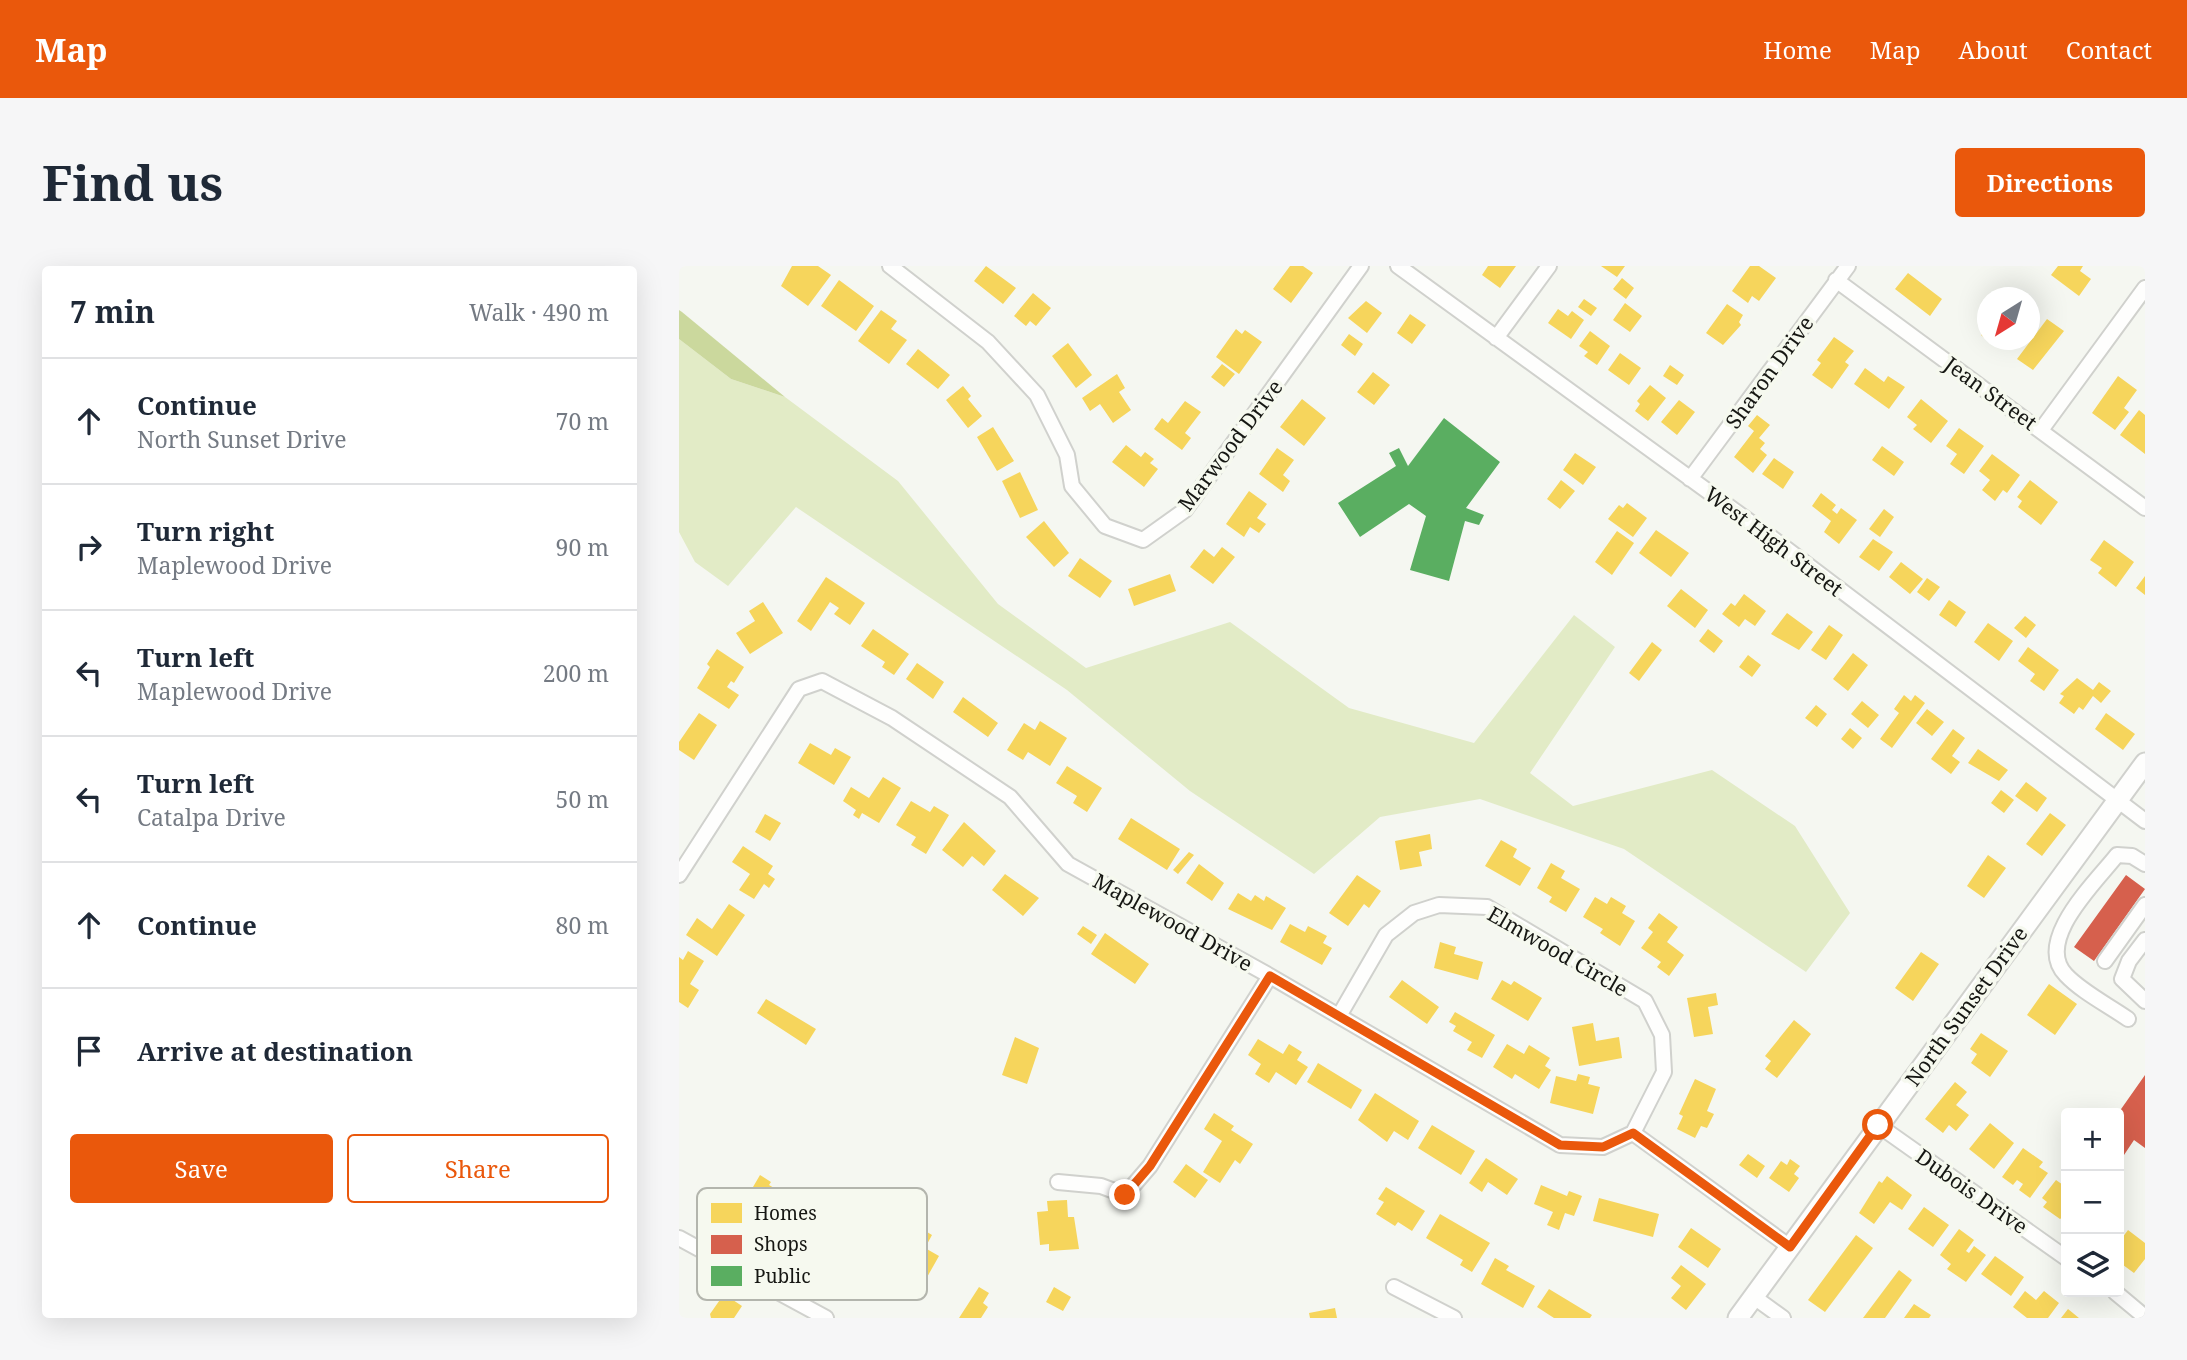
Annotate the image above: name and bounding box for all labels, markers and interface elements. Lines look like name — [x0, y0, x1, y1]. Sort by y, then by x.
text: Map — [35, 27, 108, 72]
text: Home — [1763, 33, 1832, 66]
text: Map — [1870, 33, 1921, 66]
text: About — [1959, 33, 2028, 66]
text: Contact — [2066, 33, 2152, 66]
button: Directions — [1955, 148, 2145, 217]
text: Find us — [42, 149, 223, 215]
north arrow — [1977, 287, 2040, 350]
text: 7 min — [70, 291, 155, 332]
text: Walk · 490 m — [469, 296, 609, 328]
street label: Sharon Drive — [1719, 310, 1819, 434]
street label: Jean Street — [1938, 349, 2043, 436]
street label: Marwood Drive — [1171, 374, 1289, 516]
text: Continue — [137, 387, 257, 423]
icon: ahead — [70, 402, 108, 440]
text: 70 m — [556, 405, 609, 437]
text: North Sunset Drive — [137, 423, 347, 455]
street label: West High Street — [1699, 480, 1849, 602]
text: Turn right — [137, 513, 274, 549]
icon: right — [70, 528, 108, 566]
text: 90 m — [556, 531, 609, 563]
text: Maplewood Drive — [137, 549, 332, 581]
text: Turn left — [137, 639, 254, 675]
icon: left — [70, 654, 108, 692]
text: 200 m — [543, 657, 609, 689]
text: Maplewood Drive — [137, 675, 332, 707]
text: Turn left — [137, 765, 254, 801]
icon: left — [70, 780, 108, 818]
text: 50 m — [556, 783, 609, 815]
text: Catalpa Drive — [137, 801, 286, 833]
street label: Maplewood Drive — [1088, 867, 1258, 977]
street label: Elmwood Circle — [1483, 899, 1633, 1003]
icon: ahead — [70, 906, 108, 944]
text: Continue — [137, 907, 257, 943]
text: 80 m — [556, 909, 609, 941]
street label: North Sunset Drive — [1898, 920, 2034, 1092]
icon: arrive — [70, 1032, 108, 1070]
text: Arrive at destination — [137, 1033, 413, 1069]
map controls — [2061, 1108, 2124, 1297]
button: + — [2061, 1108, 2124, 1171]
route start — [1862, 1109, 1893, 1140]
button: Save — [70, 1134, 333, 1203]
button: Share — [347, 1134, 609, 1203]
street label: Dubois Drive — [1911, 1142, 2033, 1240]
button: − — [2061, 1171, 2124, 1234]
route end — [1109, 1179, 1140, 1210]
legend — [697, 1188, 927, 1300]
text: Homes — [754, 1200, 817, 1226]
text: Shops — [754, 1231, 808, 1257]
button: layers — [2061, 1234, 2124, 1297]
text: Public — [754, 1263, 811, 1289]

